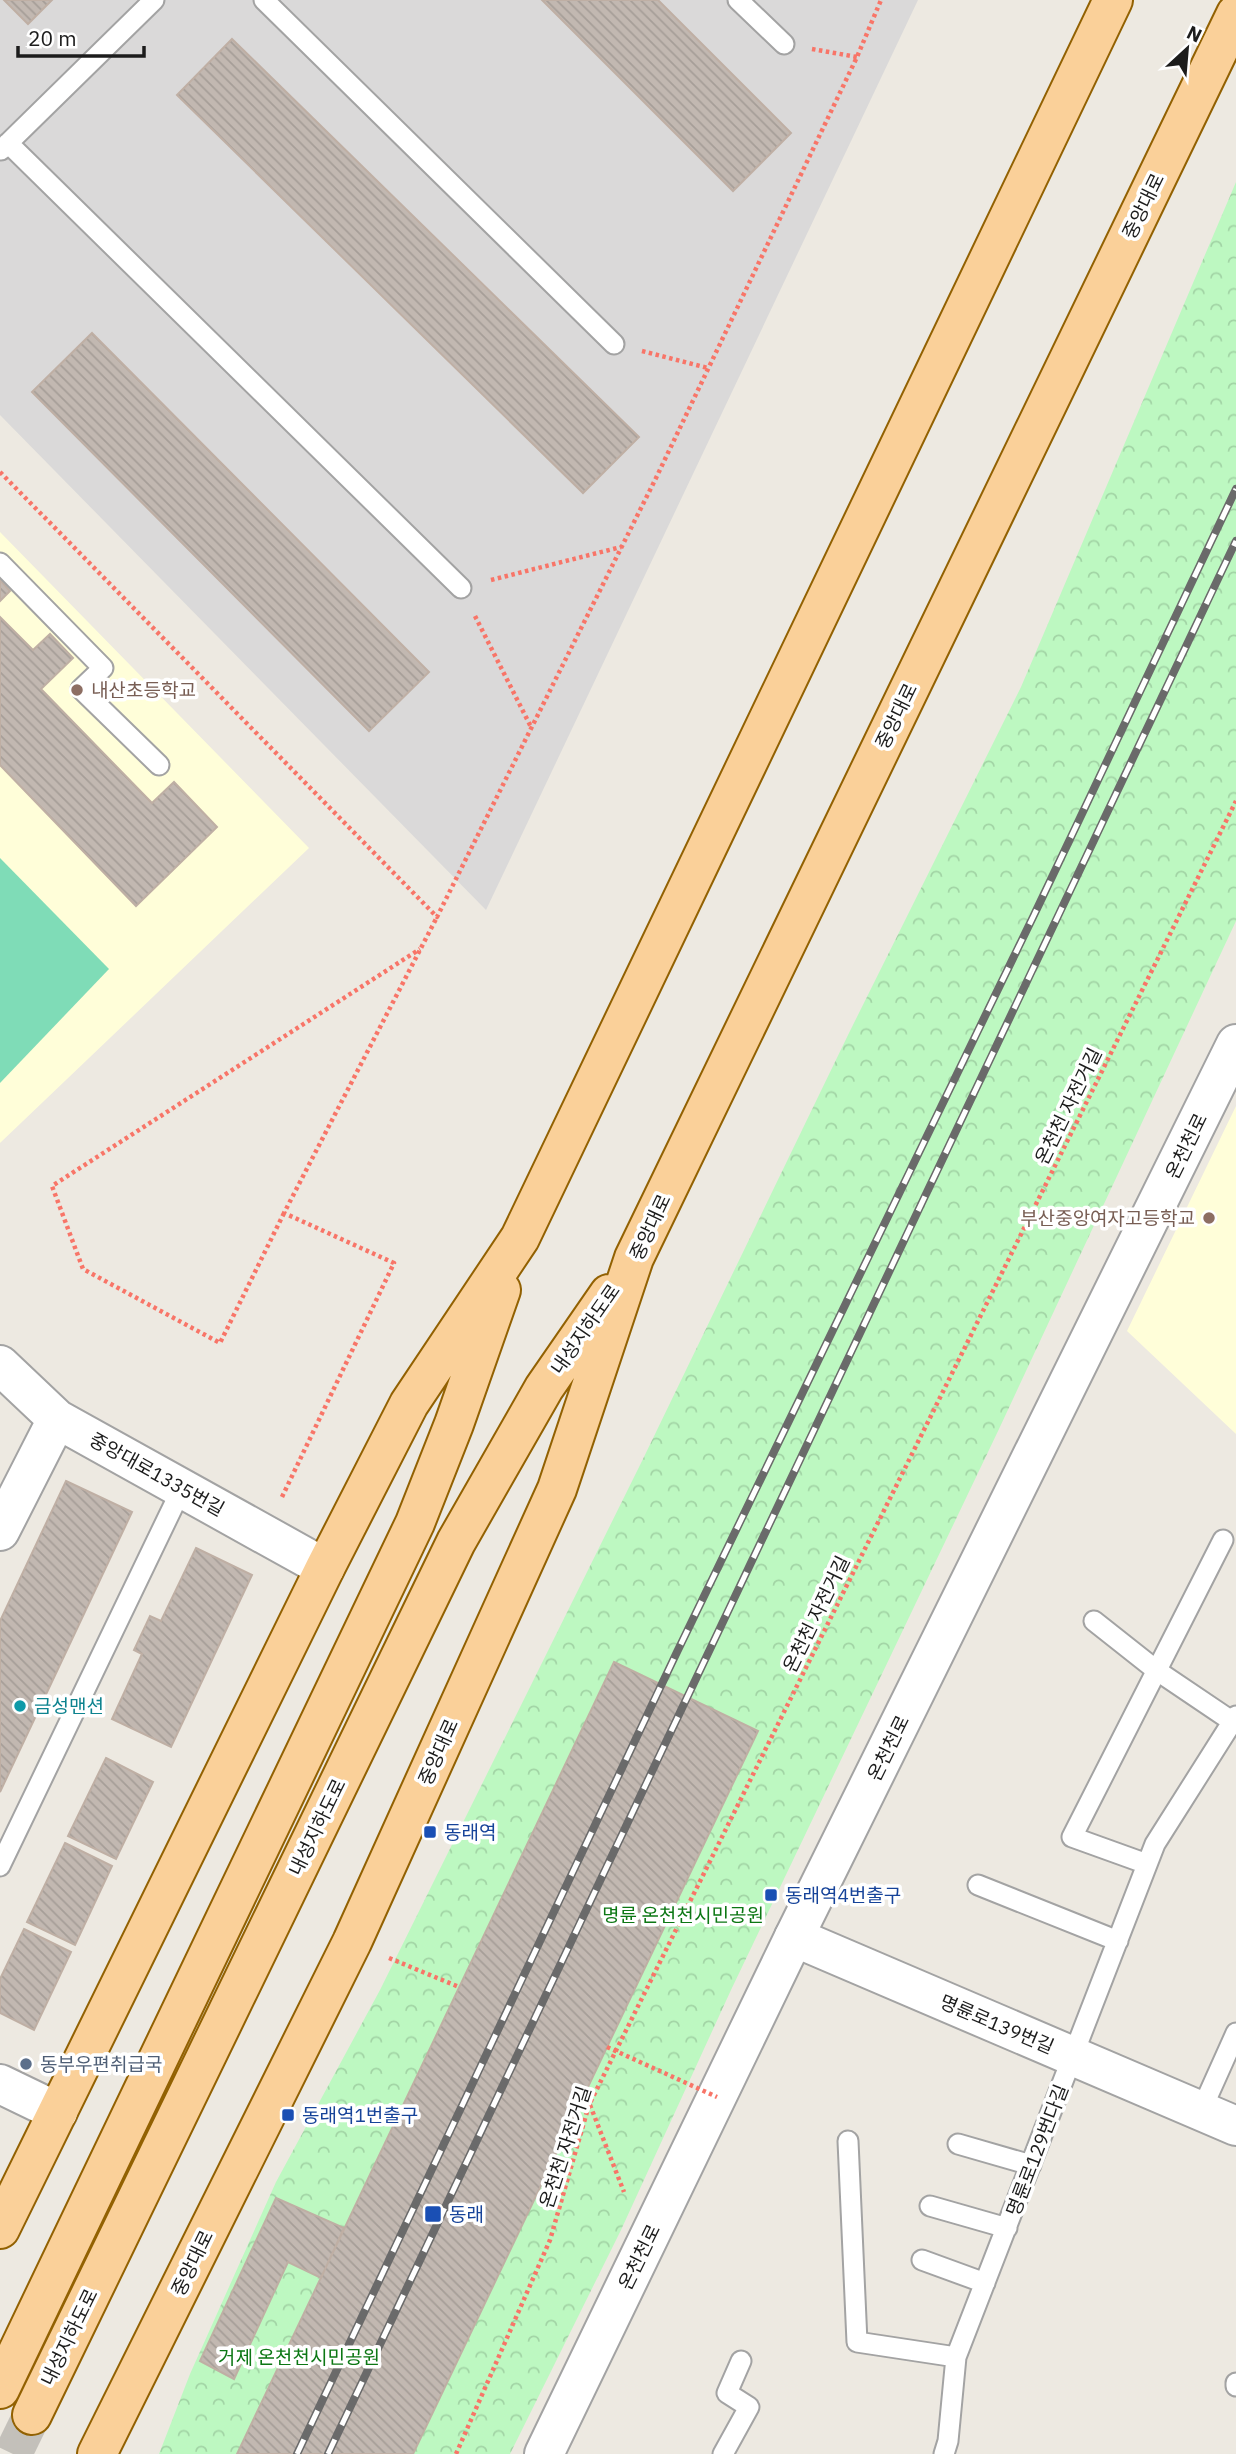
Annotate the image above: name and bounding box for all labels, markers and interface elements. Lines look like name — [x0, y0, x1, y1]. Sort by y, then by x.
scale bar — [18, 14, 144, 58]
north arrow — [1152, 14, 1222, 84]
text: N — [1183, 20, 1206, 48]
text: 20 m — [28, 24, 77, 52]
street label: 중앙대로 — [1117, 169, 1169, 243]
place label: 내산초등학교 — [91, 678, 196, 702]
street label: 중앙대로 — [870, 679, 922, 753]
marker: 내산초등학교 — [69, 682, 85, 698]
street label: 온천천 자전거길 — [1029, 1044, 1107, 1168]
street label: 온천천로 — [1160, 1109, 1212, 1183]
street label: 중앙대로 — [624, 1190, 676, 1264]
place label: 부산중앙여자고등학교 — [1020, 1206, 1195, 1230]
marker: 부산중앙여자고등학교 — [1201, 1210, 1217, 1226]
street label: 내성지하도로 — [545, 1279, 625, 1379]
street label: 중앙대로1335번길 — [85, 1427, 229, 1521]
street label: 온천천 자전거길 — [777, 1552, 855, 1676]
place label: 금성맨션 — [34, 1694, 104, 1718]
marker: 금성맨션 — [12, 1698, 28, 1714]
street label: 온천천로 — [862, 1711, 914, 1785]
street label: 중앙대로 — [413, 1715, 463, 1789]
street label: 내성지하도로 — [283, 1775, 351, 1879]
place label: 동래역 — [444, 1820, 496, 1844]
marker: 동래역 — [422, 1824, 438, 1840]
place label: 동래역4번출구 — [785, 1883, 901, 1907]
marker: 동래역4번출구 — [763, 1887, 779, 1903]
park label: 명륜 온천천시민공원 — [602, 1903, 764, 1927]
street label: 명륜로139번길 — [936, 1989, 1058, 2059]
place label: 동부우편취급국 — [40, 2052, 162, 2076]
marker: 동부우편취급국 — [18, 2056, 34, 2072]
street label: 명륜로129번다길 — [1001, 2081, 1073, 2219]
street label: 온천천 자전거길 — [534, 2083, 596, 2211]
place label: 동래역1번출구 — [302, 2103, 418, 2127]
marker: 동래역1번출구 — [280, 2107, 296, 2123]
place label: 동래 — [449, 2202, 484, 2226]
marker: 동래 — [423, 2204, 443, 2224]
street label: 온천천로 — [613, 2220, 665, 2294]
street label: 중앙대로 — [166, 2226, 218, 2300]
street label: 내성지하도로 — [35, 2285, 103, 2389]
park label: 거제 온천천시민공원 — [218, 2345, 380, 2369]

